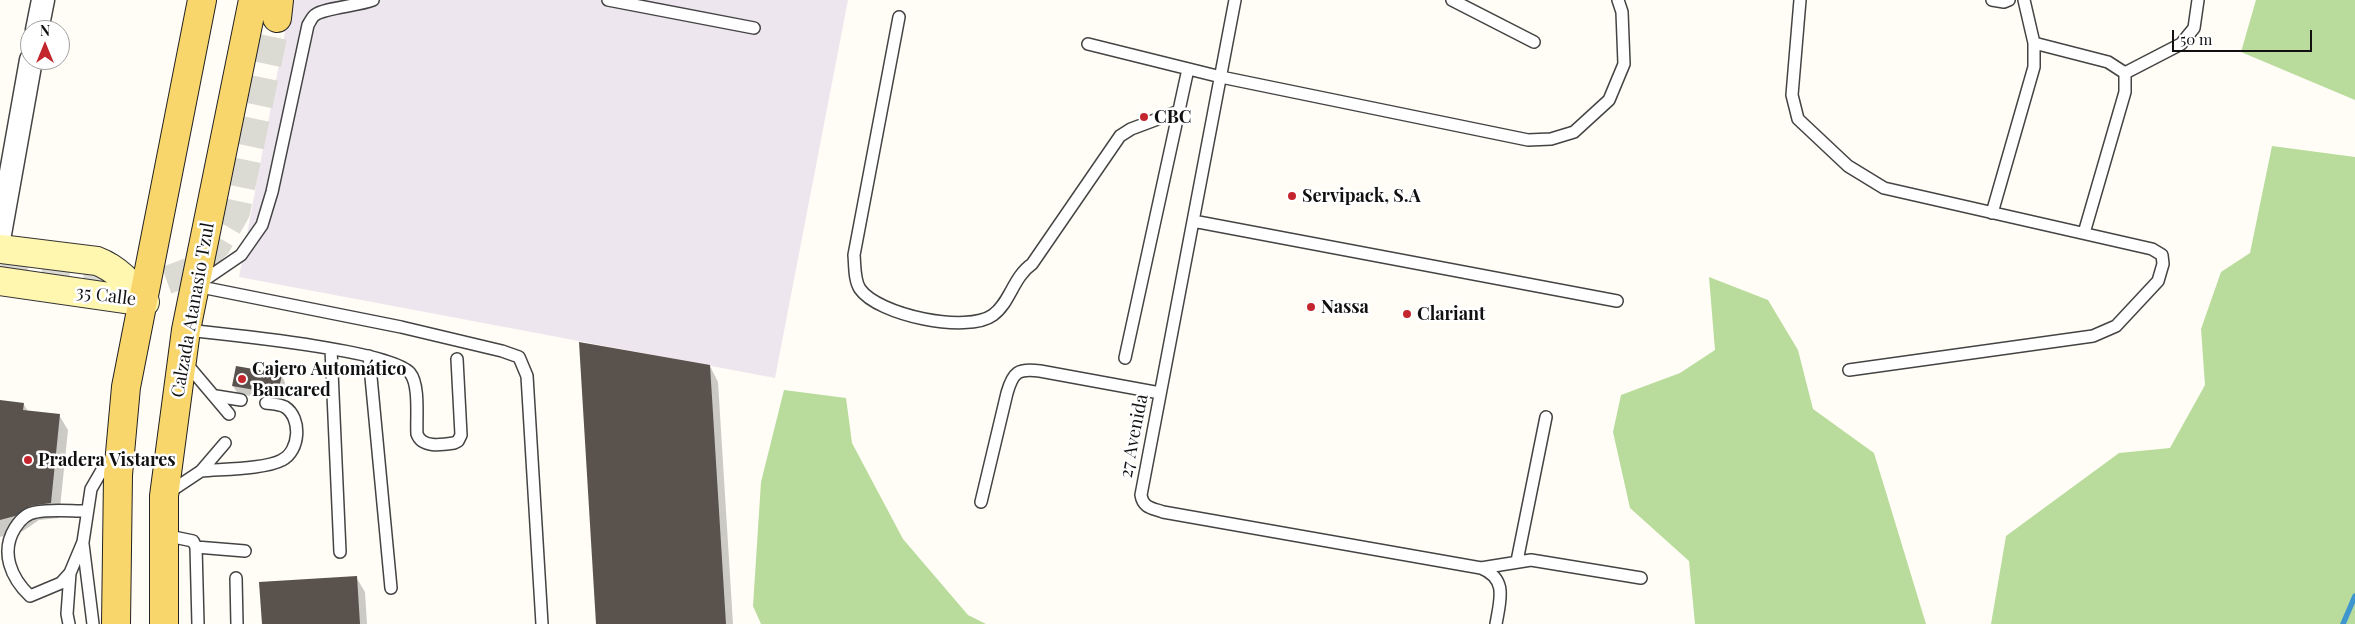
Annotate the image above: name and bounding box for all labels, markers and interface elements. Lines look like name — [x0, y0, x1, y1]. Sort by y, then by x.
north arrow — [20, 20, 70, 70]
scale bar — [2175, 20, 2315, 52]
text: N — [40, 21, 50, 40]
text: 50 m — [2180, 29, 2212, 49]
place label: CBC — [1154, 106, 1191, 128]
marker: CBC — [1138, 111, 1150, 123]
place label: Servipack, S.A — [1302, 185, 1421, 207]
marker: Servipack, S.A — [1286, 190, 1298, 202]
street label: Calzada Atanasio Tzul — [167, 221, 219, 399]
street label: 35 Calle — [75, 282, 137, 310]
place label: Nassa — [1321, 296, 1369, 318]
marker: Nassa — [1305, 301, 1317, 313]
place label: Clariant — [1417, 303, 1485, 325]
marker: Clariant — [1401, 308, 1413, 320]
place label: Cajero Automático Bancared — [252, 358, 406, 400]
marker: Cajero Automático Bancared — [236, 373, 248, 385]
street label: 27 Avenida — [1115, 392, 1153, 480]
place label: Pradera Vistares — [38, 449, 176, 471]
marker: Pradera Vistares — [22, 454, 34, 466]

